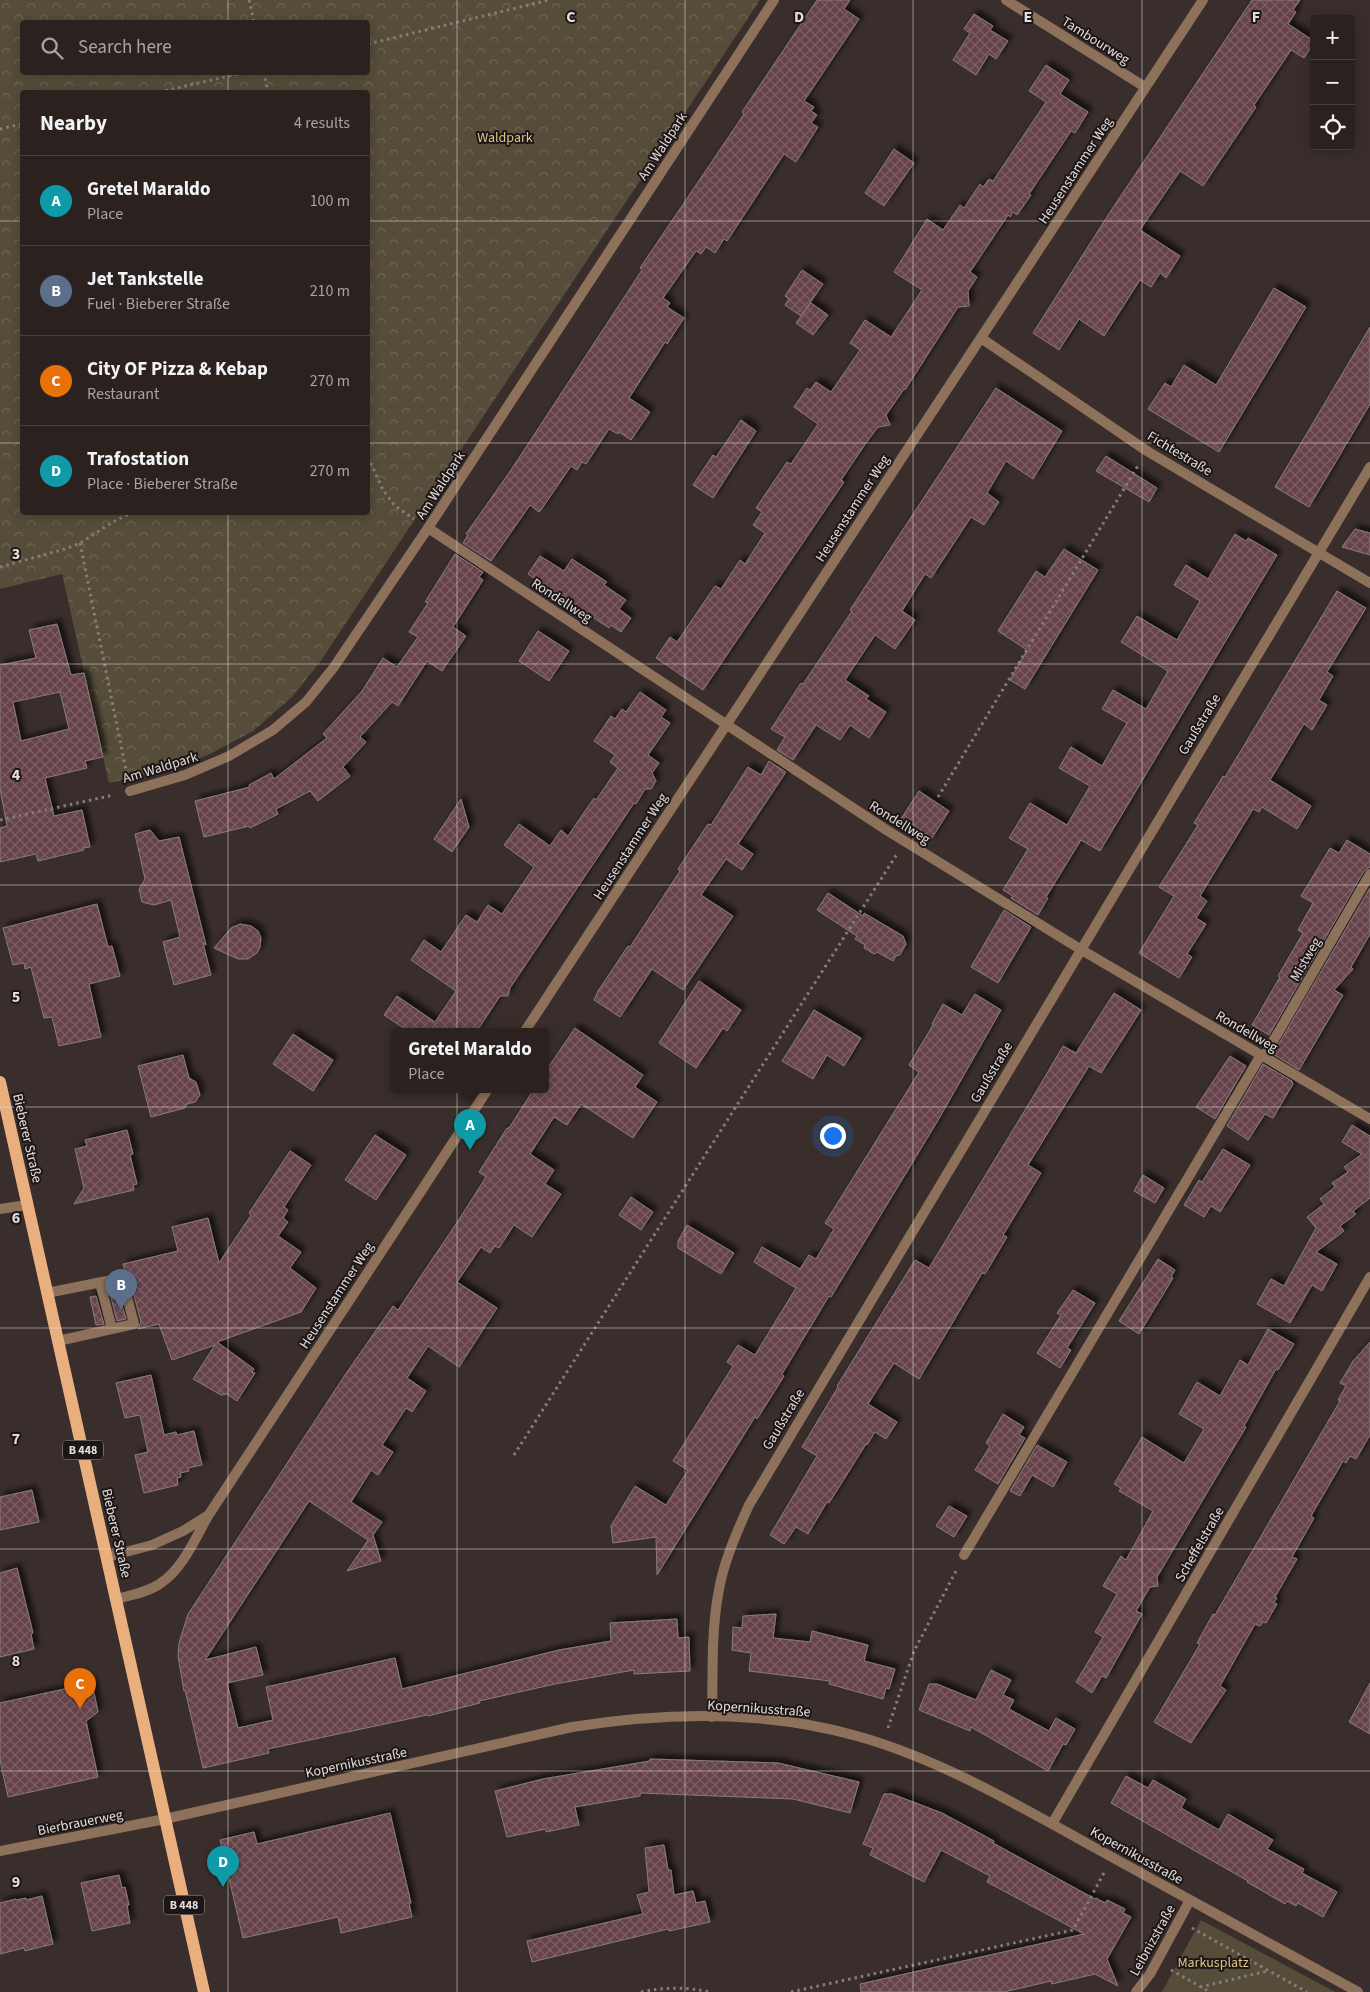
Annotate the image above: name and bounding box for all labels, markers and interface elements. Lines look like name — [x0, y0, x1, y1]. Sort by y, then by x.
text: C — [566, 6, 576, 28]
text: D — [794, 6, 804, 28]
text: E — [1024, 6, 1032, 28]
text: F — [1252, 6, 1260, 28]
street label: Tambourweg — [1057, 12, 1133, 70]
map controls — [1310, 15, 1355, 150]
button: + — [1310, 15, 1355, 60]
search box — [20, 20, 370, 75]
icon: search — [38, 34, 66, 62]
text: Search here — [78, 34, 172, 61]
button: − — [1310, 60, 1355, 105]
button: locate — [1310, 105, 1355, 150]
text: Nearby — [40, 108, 107, 138]
street label: Am Waldpark — [633, 109, 692, 185]
text: 4 results — [294, 112, 350, 134]
street label: Heusenstammer Weg — [1034, 113, 1118, 228]
park label: Waldpark — [477, 128, 533, 148]
text: Gretel Maraldo — [87, 176, 211, 203]
text: A — [51, 190, 61, 212]
text: 100 m — [310, 190, 350, 212]
text: Place — [87, 203, 123, 225]
text: Jet Tankstelle — [87, 266, 204, 293]
text: B — [51, 280, 61, 302]
text: 210 m — [310, 280, 350, 302]
text: Fuel · Bieberer Straße — [87, 293, 230, 315]
text: City OF Pizza & Kebap — [87, 356, 268, 383]
text: C — [51, 370, 61, 392]
text: 270 m — [310, 370, 350, 392]
text: Restaurant — [87, 383, 160, 405]
street label: Fichtestraße — [1143, 427, 1216, 481]
text: Trafostation — [87, 446, 189, 473]
street label: Am Waldpark — [411, 448, 470, 524]
street label: Heusenstammer Weg — [811, 451, 895, 566]
text: D — [51, 460, 61, 482]
text: 270 m — [310, 460, 350, 482]
text: Place · Bieberer Straße — [87, 473, 238, 495]
text: 3 — [12, 543, 20, 565]
street label: Rondellweg — [527, 574, 596, 628]
street label: Gaußstraße — [1174, 690, 1226, 759]
street label: Am Waldpark — [120, 747, 200, 789]
text: 4 — [12, 764, 21, 786]
street label: Heusenstammer Weg — [589, 789, 673, 904]
street label: Rondellweg — [865, 796, 934, 850]
street label: Mistweg — [1285, 934, 1326, 985]
text: 5 — [12, 986, 20, 1008]
street label: Rondellweg — [1212, 1006, 1281, 1058]
popup — [391, 1028, 549, 1093]
text: Gretel Maraldo — [408, 1036, 532, 1063]
street label: Gaußstraße — [966, 1038, 1018, 1107]
text: Place — [408, 1063, 444, 1085]
street label: Bieberer Straße — [7, 1092, 47, 1185]
pin: A — [454, 1109, 486, 1150]
your location — [820, 1123, 846, 1149]
text: 6 — [12, 1207, 20, 1229]
street label: Heusenstammer Weg — [295, 1238, 379, 1353]
pin: B — [105, 1269, 137, 1310]
street label: Gaußstraße — [758, 1385, 810, 1454]
text: 7 — [12, 1428, 20, 1450]
road number: B 448 — [63, 1440, 103, 1460]
street label: Bieberer Straße — [96, 1487, 136, 1580]
street label: Scheffelstraße — [1170, 1503, 1229, 1586]
text: 8 — [12, 1650, 20, 1672]
pin: C — [64, 1668, 96, 1709]
street label: Kopernikusstraße — [707, 1695, 811, 1723]
street label: Kopernikusstraße — [304, 1742, 409, 1784]
street label: Bierbrauerweg — [36, 1805, 124, 1841]
street label: Kopernikusstraße — [1086, 1822, 1187, 1890]
pin: D — [207, 1846, 239, 1887]
text: 9 — [12, 1871, 20, 1893]
road number: B 448 — [164, 1896, 204, 1914]
street label: Leibnizstraße — [1125, 1901, 1181, 1980]
park label: Markusplatz — [1177, 1953, 1249, 1973]

